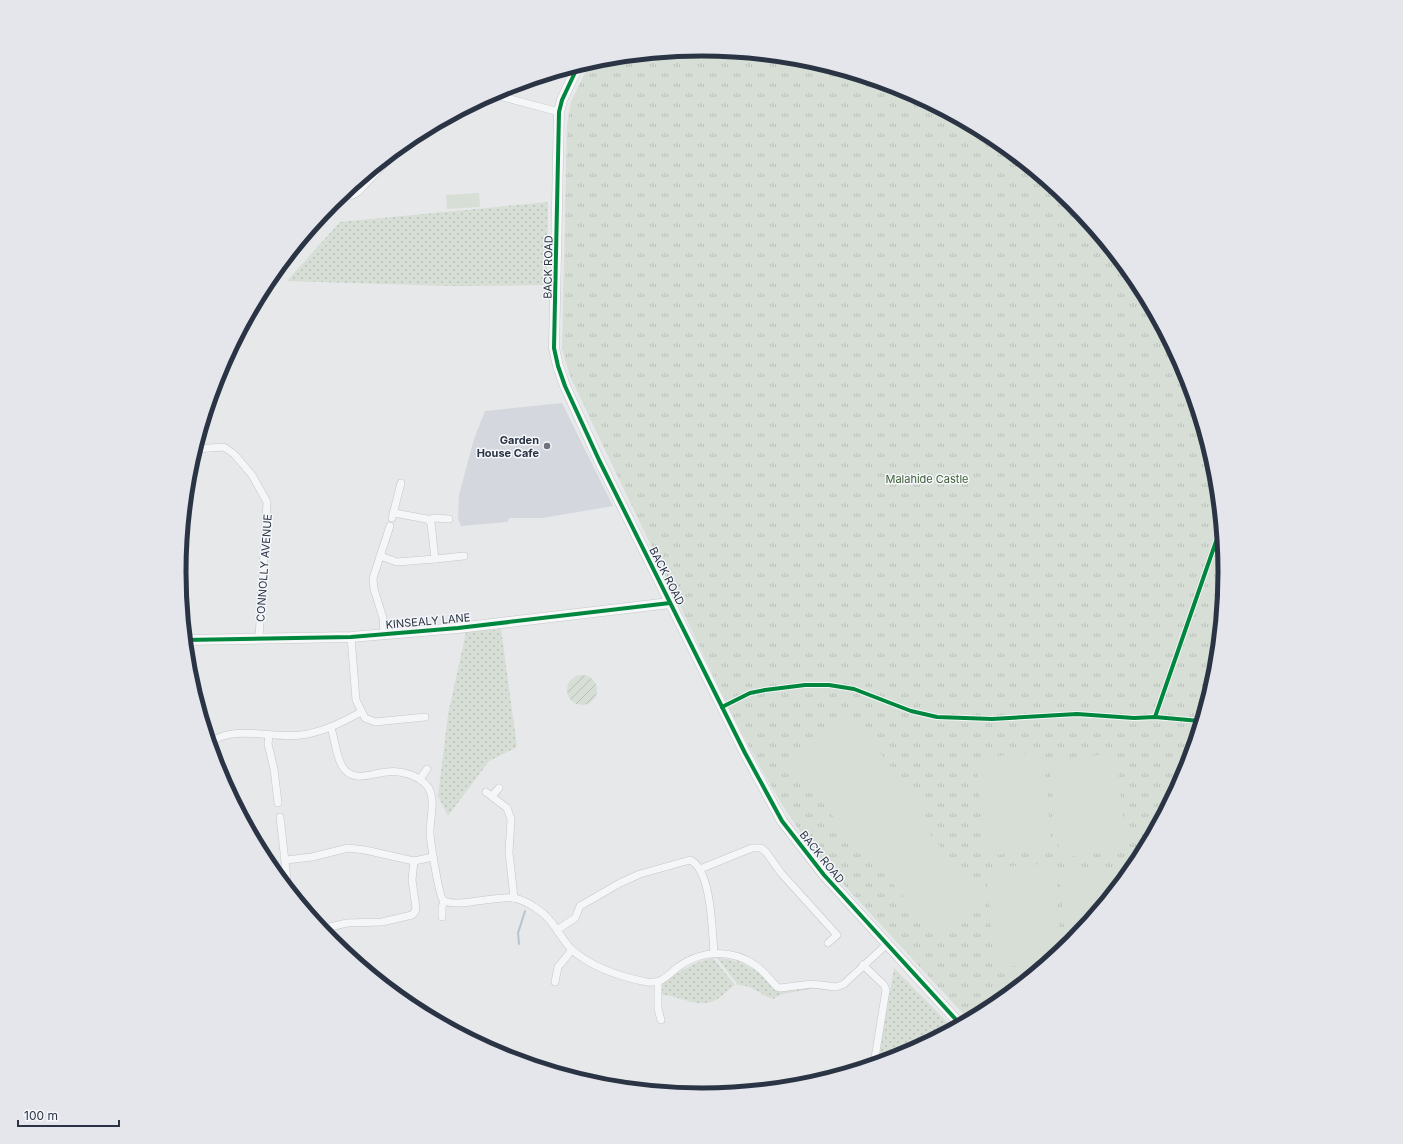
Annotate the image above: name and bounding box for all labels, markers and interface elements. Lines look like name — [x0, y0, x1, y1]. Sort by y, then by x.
street label: BACK ROAD — [540, 235, 556, 299]
place label: Garden House Cafe — [477, 433, 539, 460]
marker: Garden House Cafe — [542, 441, 552, 451]
park label: Malahide Castle — [885, 472, 969, 486]
street label: CONNOLLY AVENUE — [253, 514, 275, 622]
street label: BACK ROAD — [646, 544, 688, 608]
street label: KINSEALY LANE — [385, 610, 471, 632]
street label: BACK ROAD — [797, 828, 847, 886]
scale bar — [18, 1102, 119, 1128]
text: 100 m — [24, 1108, 58, 1123]

